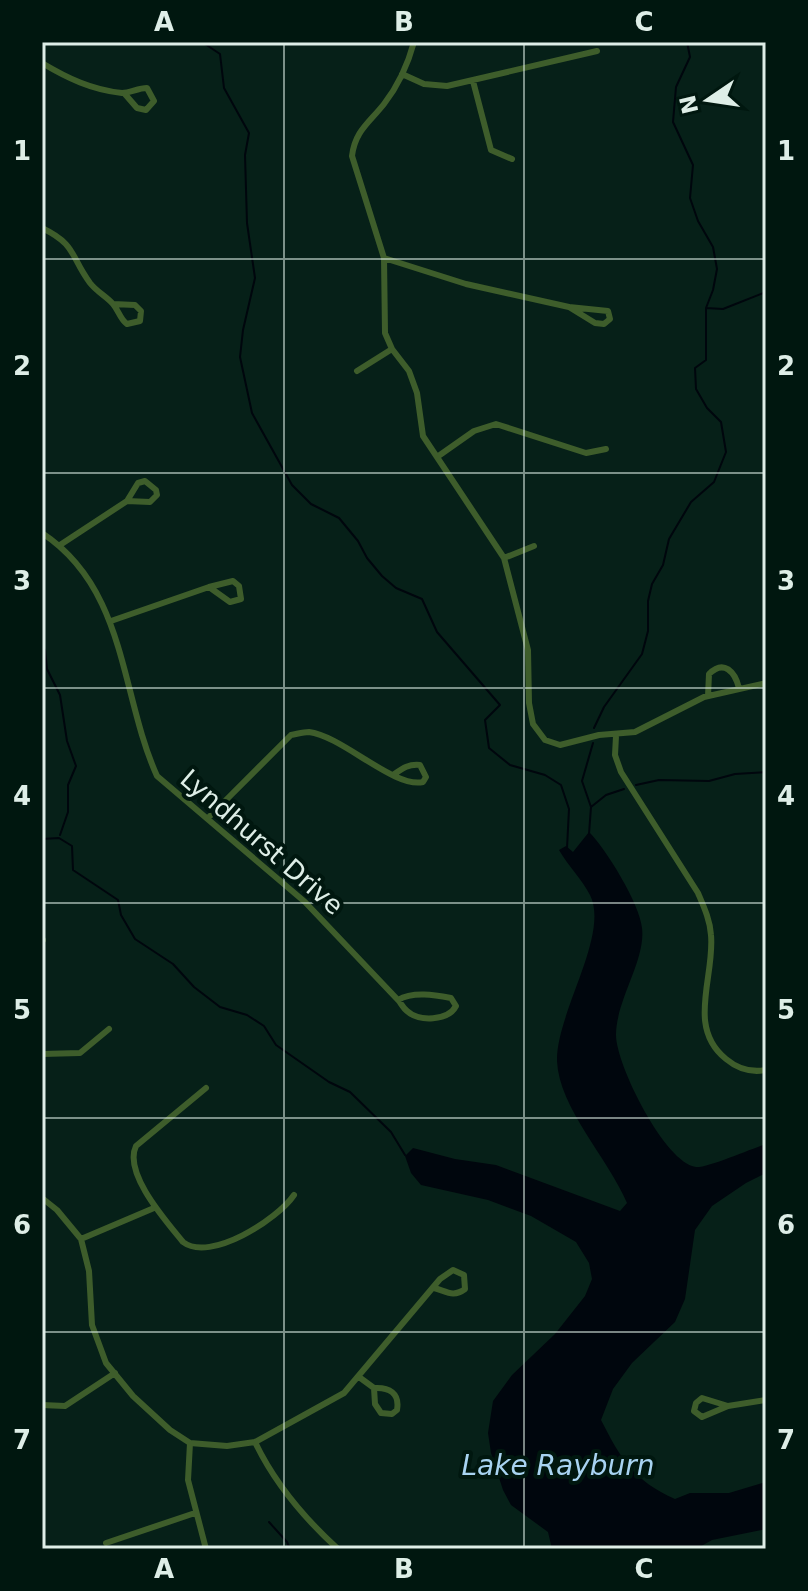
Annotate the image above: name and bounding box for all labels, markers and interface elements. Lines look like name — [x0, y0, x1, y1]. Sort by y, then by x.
text: A — [154, 7, 174, 37]
text: B — [394, 7, 414, 37]
text: C — [634, 7, 654, 37]
north arrow — [668, 60, 748, 140]
text: N — [675, 93, 703, 116]
text: 1 — [13, 136, 31, 166]
text: 1 — [777, 136, 795, 166]
text: 2 — [13, 351, 31, 381]
text: 2 — [777, 351, 795, 381]
text: 3 — [13, 566, 31, 596]
text: 3 — [777, 566, 795, 596]
street label: Lyndhurst Drive — [175, 763, 349, 921]
text: 4 — [13, 781, 31, 811]
text: 4 — [777, 781, 795, 811]
text: 5 — [13, 995, 31, 1025]
text: 5 — [777, 995, 795, 1025]
text: 6 — [13, 1210, 31, 1240]
text: 6 — [777, 1210, 795, 1240]
text: 7 — [13, 1425, 31, 1455]
text: 7 — [777, 1425, 795, 1455]
water label: Lake Rayburn — [461, 1449, 655, 1482]
text: A — [154, 1554, 174, 1584]
text: B — [394, 1554, 414, 1584]
text: C — [634, 1554, 654, 1584]

